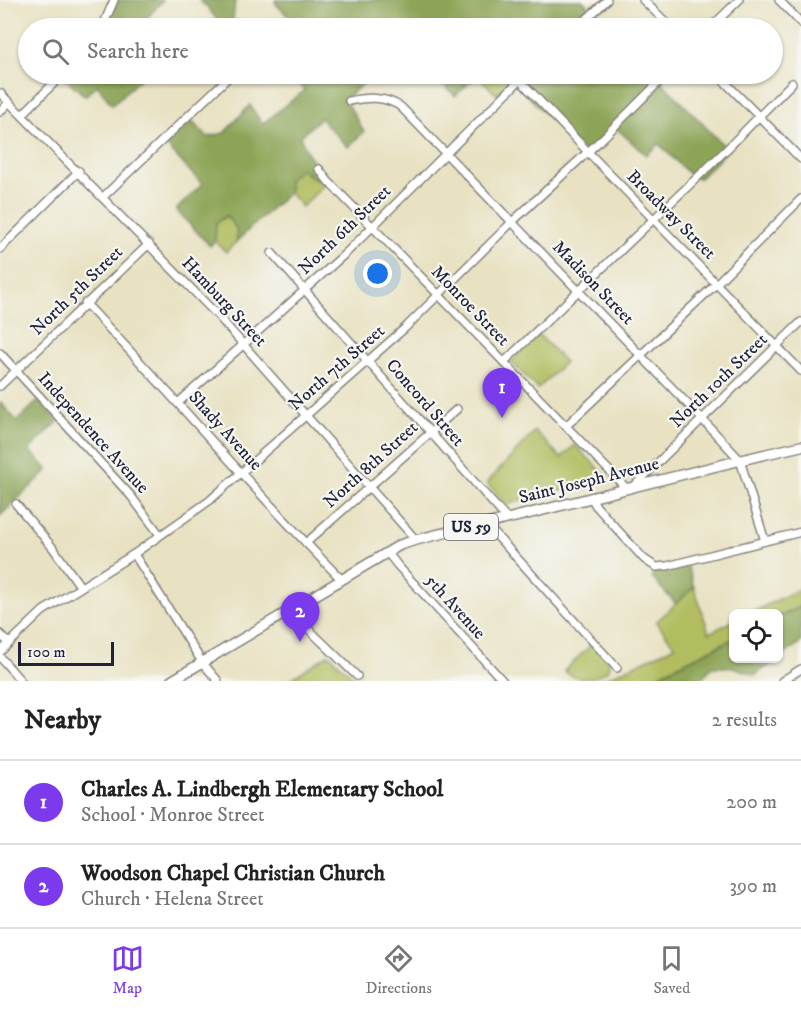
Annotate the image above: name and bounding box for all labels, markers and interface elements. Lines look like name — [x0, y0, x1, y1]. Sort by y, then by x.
search box — [18, 18, 783, 84]
icon: search — [39, 35, 72, 68]
text: Search here — [87, 38, 189, 65]
street label: Broadway Street — [622, 166, 720, 264]
street label: North 6th Street — [294, 180, 396, 280]
street label: Madison Street — [547, 236, 639, 330]
street label: North 5th Street — [26, 241, 128, 340]
street label: Hamburg Street — [177, 252, 271, 352]
your location — [363, 259, 392, 288]
street label: Monroe Street — [426, 261, 514, 351]
street label: North 7th Street — [285, 320, 390, 416]
street label: North 10th Street — [666, 329, 772, 433]
street label: Concord Street — [381, 355, 469, 451]
street label: Independence Avenue — [33, 368, 153, 498]
pin: 1 — [482, 368, 522, 418]
street label: Shady Avenue — [183, 387, 267, 475]
street label: North 8th Street — [319, 417, 423, 513]
street label: Saint Joseph Avenue — [517, 453, 661, 509]
road number: US 59 — [444, 514, 498, 540]
street label: 5th Avenue — [420, 570, 490, 644]
pin: 2 — [280, 592, 320, 642]
map controls — [729, 609, 783, 663]
button: locate — [729, 609, 783, 663]
scale bar — [18, 639, 114, 666]
text: 100 m — [27, 642, 66, 662]
text: Nearby — [24, 704, 101, 737]
text: 2 results — [712, 708, 777, 733]
text: Charles A. Lindbergh Elementary School — [81, 776, 443, 803]
text: 1 — [40, 790, 47, 815]
text: 200 m — [726, 790, 777, 815]
text: School · Monroe Street — [81, 803, 265, 828]
text: Woodson Chapel Christian Church — [81, 860, 385, 887]
text: 2 — [39, 874, 48, 899]
text: 390 m — [729, 874, 777, 899]
text: Church · Helena Street — [81, 887, 264, 912]
tab: Map — [111, 942, 144, 998]
tab: Directions — [365, 942, 432, 998]
tab: Saved — [653, 942, 690, 998]

